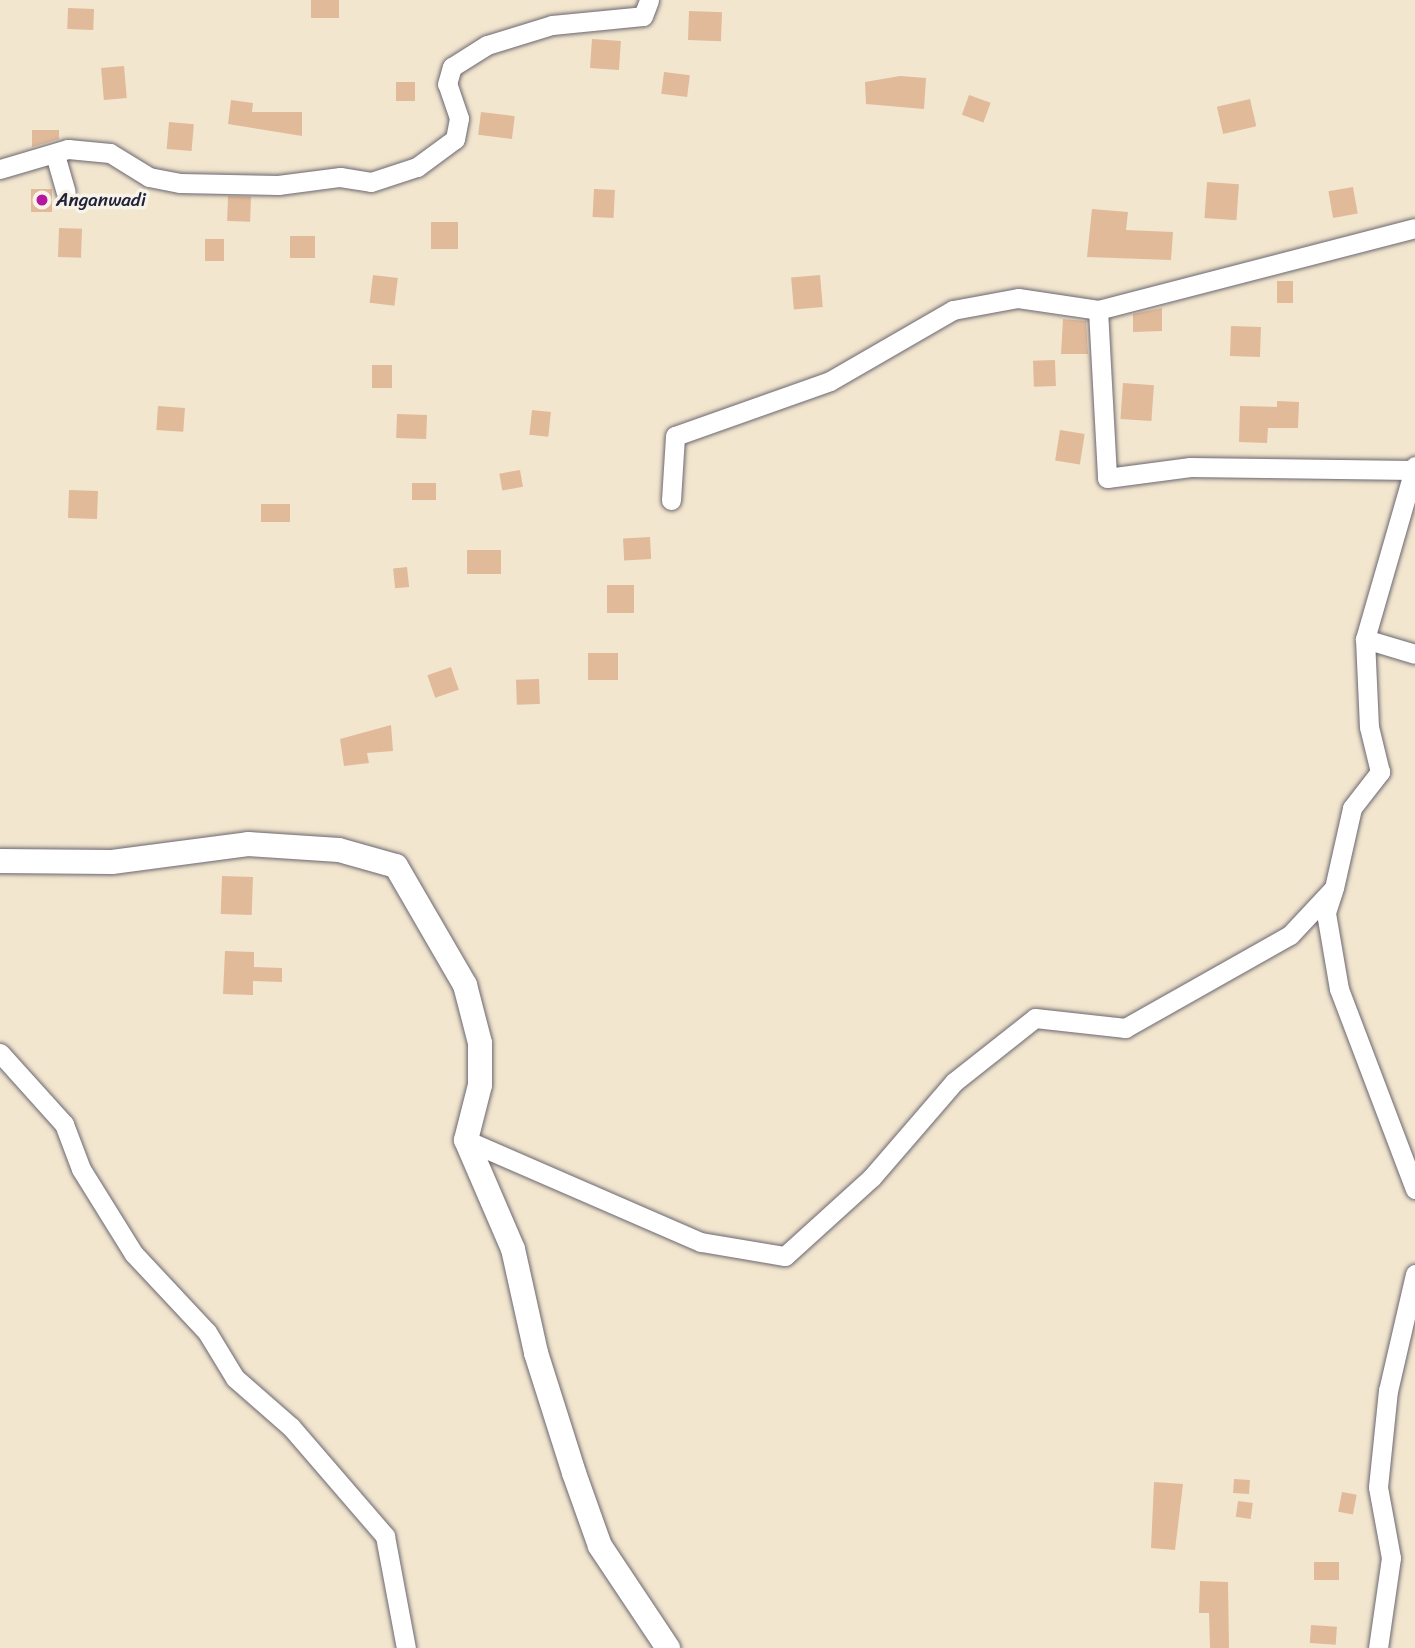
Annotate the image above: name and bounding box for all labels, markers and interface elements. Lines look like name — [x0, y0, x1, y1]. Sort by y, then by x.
place label: Anganwadi — [56, 189, 146, 211]
marker: Anganwadi — [34, 192, 50, 208]

